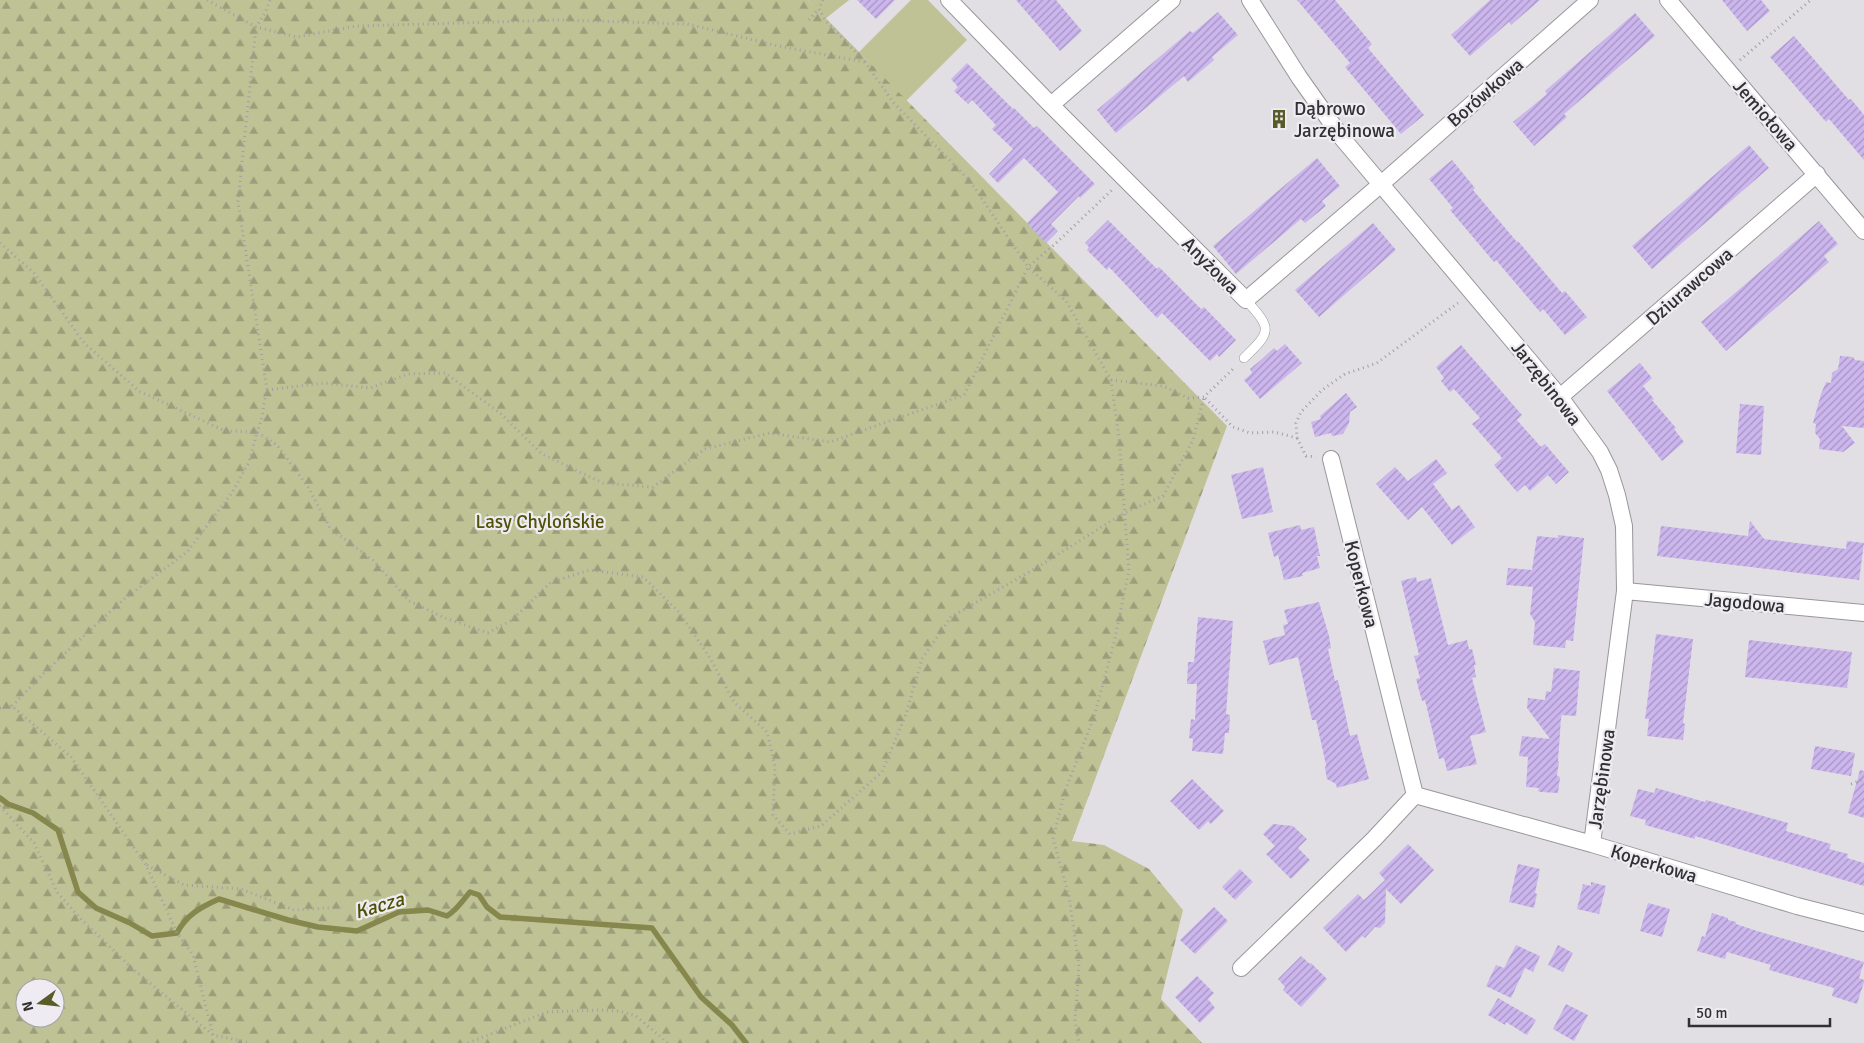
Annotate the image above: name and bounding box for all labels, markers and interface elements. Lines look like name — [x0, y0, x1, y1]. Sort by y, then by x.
street label: Borówkowa — [1443, 53, 1529, 132]
street label: Jemiołowa — [1728, 75, 1803, 157]
place label: Dąbrowo Jarzębinowa — [1294, 97, 1395, 143]
building icon: Dąbrowo Jarzębinowa — [1268, 108, 1290, 130]
street label: Anyżowa — [1176, 232, 1244, 300]
street label: Dziurawcowa — [1641, 242, 1738, 331]
street label: Jarzębinowa — [1506, 336, 1587, 431]
park label: Lasy Chylońskie — [475, 510, 605, 534]
street label: Koperkowa — [1339, 538, 1383, 631]
street label: Jagodowa — [1704, 588, 1786, 618]
street label: Jarzębinowa — [1583, 727, 1621, 831]
street label: Koperkowa — [1607, 839, 1700, 889]
water label: Kacza — [351, 886, 408, 924]
north arrow — [15, 978, 65, 1028]
scale bar — [1689, 996, 1830, 1028]
text: N — [18, 999, 37, 1013]
text: 50 m — [1696, 1004, 1727, 1022]

